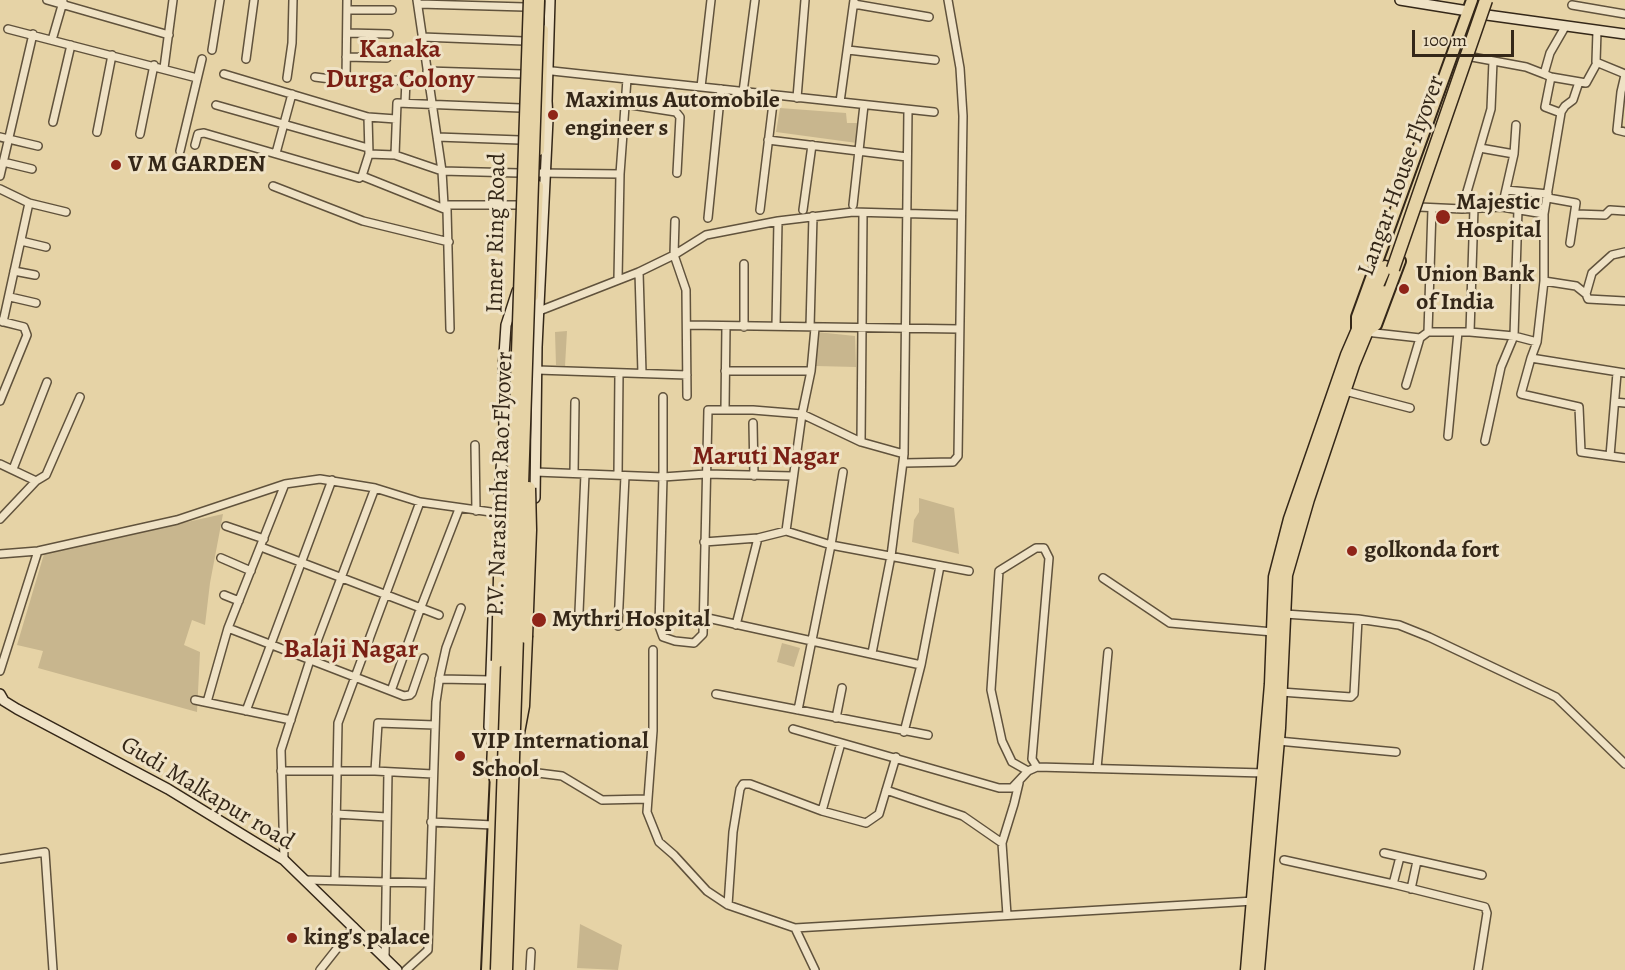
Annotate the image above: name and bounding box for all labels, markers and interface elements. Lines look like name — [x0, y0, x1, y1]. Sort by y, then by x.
scale bar — [1415, 18, 1517, 56]
text: 100 m — [1423, 28, 1467, 52]
district label: Kanaka Durga Colony — [326, 35, 474, 96]
street label: Langar House Flyover — [1352, 72, 1452, 280]
place label: Maximus Automobile engineer s — [565, 87, 780, 143]
marker: Maximus Automobile engineer s — [546, 108, 560, 122]
place label: V M GARDEN — [128, 151, 266, 179]
street label: Inner Ring Road — [481, 153, 513, 313]
marker: V M GARDEN — [109, 158, 123, 172]
place label: Majestic Hospital — [1456, 189, 1541, 245]
marker: Majestic Hospital — [1434, 208, 1452, 226]
place label: Union Bank of India — [1416, 261, 1534, 317]
marker: Union Bank of India — [1397, 282, 1411, 296]
street label: P.V. Narasimha Rao Flyover — [482, 351, 520, 617]
district label: Maruti Nagar — [692, 442, 840, 474]
place label: golkonda fort — [1364, 537, 1500, 565]
marker: golkonda fort — [1345, 544, 1359, 558]
place label: Mythri Hospital — [552, 606, 710, 634]
marker: Mythri Hospital — [530, 611, 548, 629]
district label: Balaji Nagar — [284, 635, 418, 667]
place label: VIP International School — [472, 728, 649, 784]
street label: Gudi Malkapur road — [115, 731, 299, 857]
marker: VIP International School — [453, 749, 467, 763]
place label: king's palace — [304, 924, 430, 952]
marker: king's palace — [285, 931, 299, 945]

